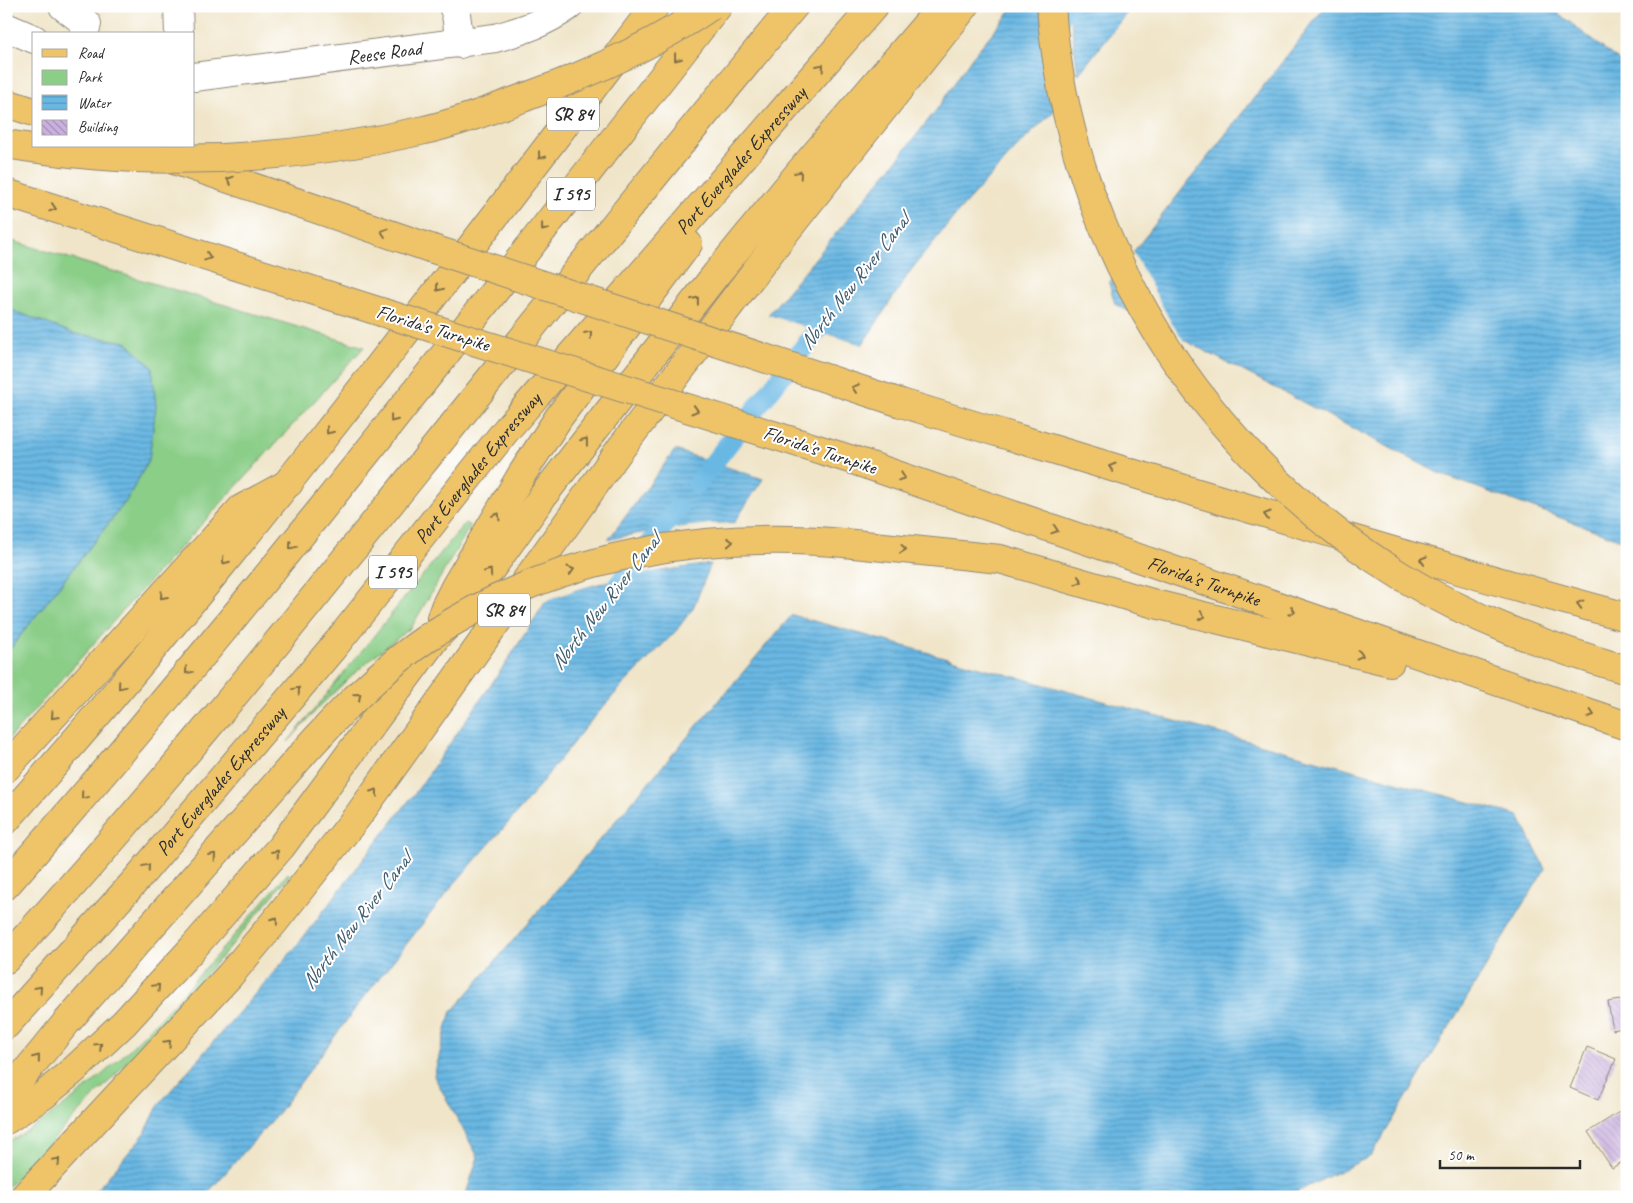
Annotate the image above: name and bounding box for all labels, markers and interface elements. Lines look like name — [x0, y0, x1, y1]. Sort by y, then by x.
legend — [32, 32, 195, 148]
street label: Reese Road — [346, 35, 426, 70]
text: Road — [78, 44, 105, 63]
one-way arrow — [674, 52, 682, 61]
one-way arrow — [815, 64, 824, 73]
text: Park — [78, 68, 103, 87]
street label: Port Everglades Expressway — [669, 79, 813, 239]
text: Water — [78, 94, 112, 113]
road number: SR 84 — [547, 98, 599, 130]
text: Building — [78, 118, 118, 137]
one-way arrow — [538, 150, 546, 159]
one-way arrow — [793, 170, 802, 179]
one-way arrow — [226, 175, 235, 185]
road number: I 595 — [547, 178, 595, 210]
one-way arrow — [48, 202, 56, 212]
water label: North New River Canal — [793, 204, 919, 355]
one-way arrow — [541, 222, 550, 231]
one-way arrow — [380, 228, 389, 238]
one-way arrow — [203, 251, 211, 261]
one-way arrow — [437, 282, 445, 291]
one-way arrow — [691, 297, 699, 306]
street label: Florida's Turnpike — [373, 299, 494, 357]
one-way arrow — [583, 331, 592, 340]
one-way arrow — [851, 384, 859, 394]
street label: Port Everglades Expressway — [408, 385, 547, 548]
one-way arrow — [690, 405, 698, 415]
one-way arrow — [391, 413, 399, 422]
street label: Florida's Turnpike — [761, 420, 881, 480]
one-way arrow — [327, 425, 335, 434]
one-way arrow — [580, 438, 589, 447]
one-way arrow — [1108, 463, 1117, 473]
one-way arrow — [897, 471, 906, 481]
one-way arrow — [1264, 510, 1272, 520]
one-way arrow — [491, 512, 501, 521]
water label: North New River Canal — [544, 524, 670, 675]
one-way arrow — [1051, 524, 1059, 534]
one-way arrow — [727, 536, 735, 547]
one-way arrow — [290, 540, 298, 549]
one-way arrow — [899, 543, 907, 554]
street label: Florida's Turnpike — [1145, 550, 1265, 612]
one-way arrow — [222, 556, 231, 565]
road number: I 595 — [369, 556, 417, 588]
one-way arrow — [1420, 556, 1428, 566]
one-way arrow — [566, 565, 574, 575]
one-way arrow — [483, 568, 492, 578]
one-way arrow — [1074, 575, 1083, 585]
one-way arrow — [160, 590, 169, 599]
road number: SR 84 — [478, 594, 530, 626]
one-way arrow — [1575, 599, 1584, 610]
one-way arrow — [1287, 605, 1296, 615]
one-way arrow — [1198, 610, 1207, 621]
one-way arrow — [1356, 649, 1365, 660]
one-way arrow — [185, 665, 194, 674]
one-way arrow — [118, 681, 127, 690]
one-way arrow — [291, 686, 300, 695]
one-way arrow — [352, 693, 361, 702]
street label: Port Everglades Expressway — [150, 699, 292, 860]
one-way arrow — [1587, 708, 1595, 718]
one-way arrow — [50, 710, 59, 719]
one-way arrow — [369, 788, 378, 798]
one-way arrow — [81, 790, 90, 799]
water label: North New River Canal — [295, 843, 421, 994]
one-way arrow — [271, 849, 280, 858]
one-way arrow — [207, 853, 216, 862]
one-way arrow — [141, 864, 149, 873]
one-way arrow — [270, 917, 279, 926]
one-way arrow — [151, 984, 160, 993]
one-way arrow — [33, 985, 42, 994]
one-way arrow — [162, 1039, 171, 1048]
one-way arrow — [93, 1043, 102, 1052]
one-way arrow — [32, 1055, 41, 1064]
scale bar — [1440, 1138, 1580, 1170]
text: 50 m — [1448, 1146, 1475, 1165]
one-way arrow — [51, 1158, 60, 1167]

